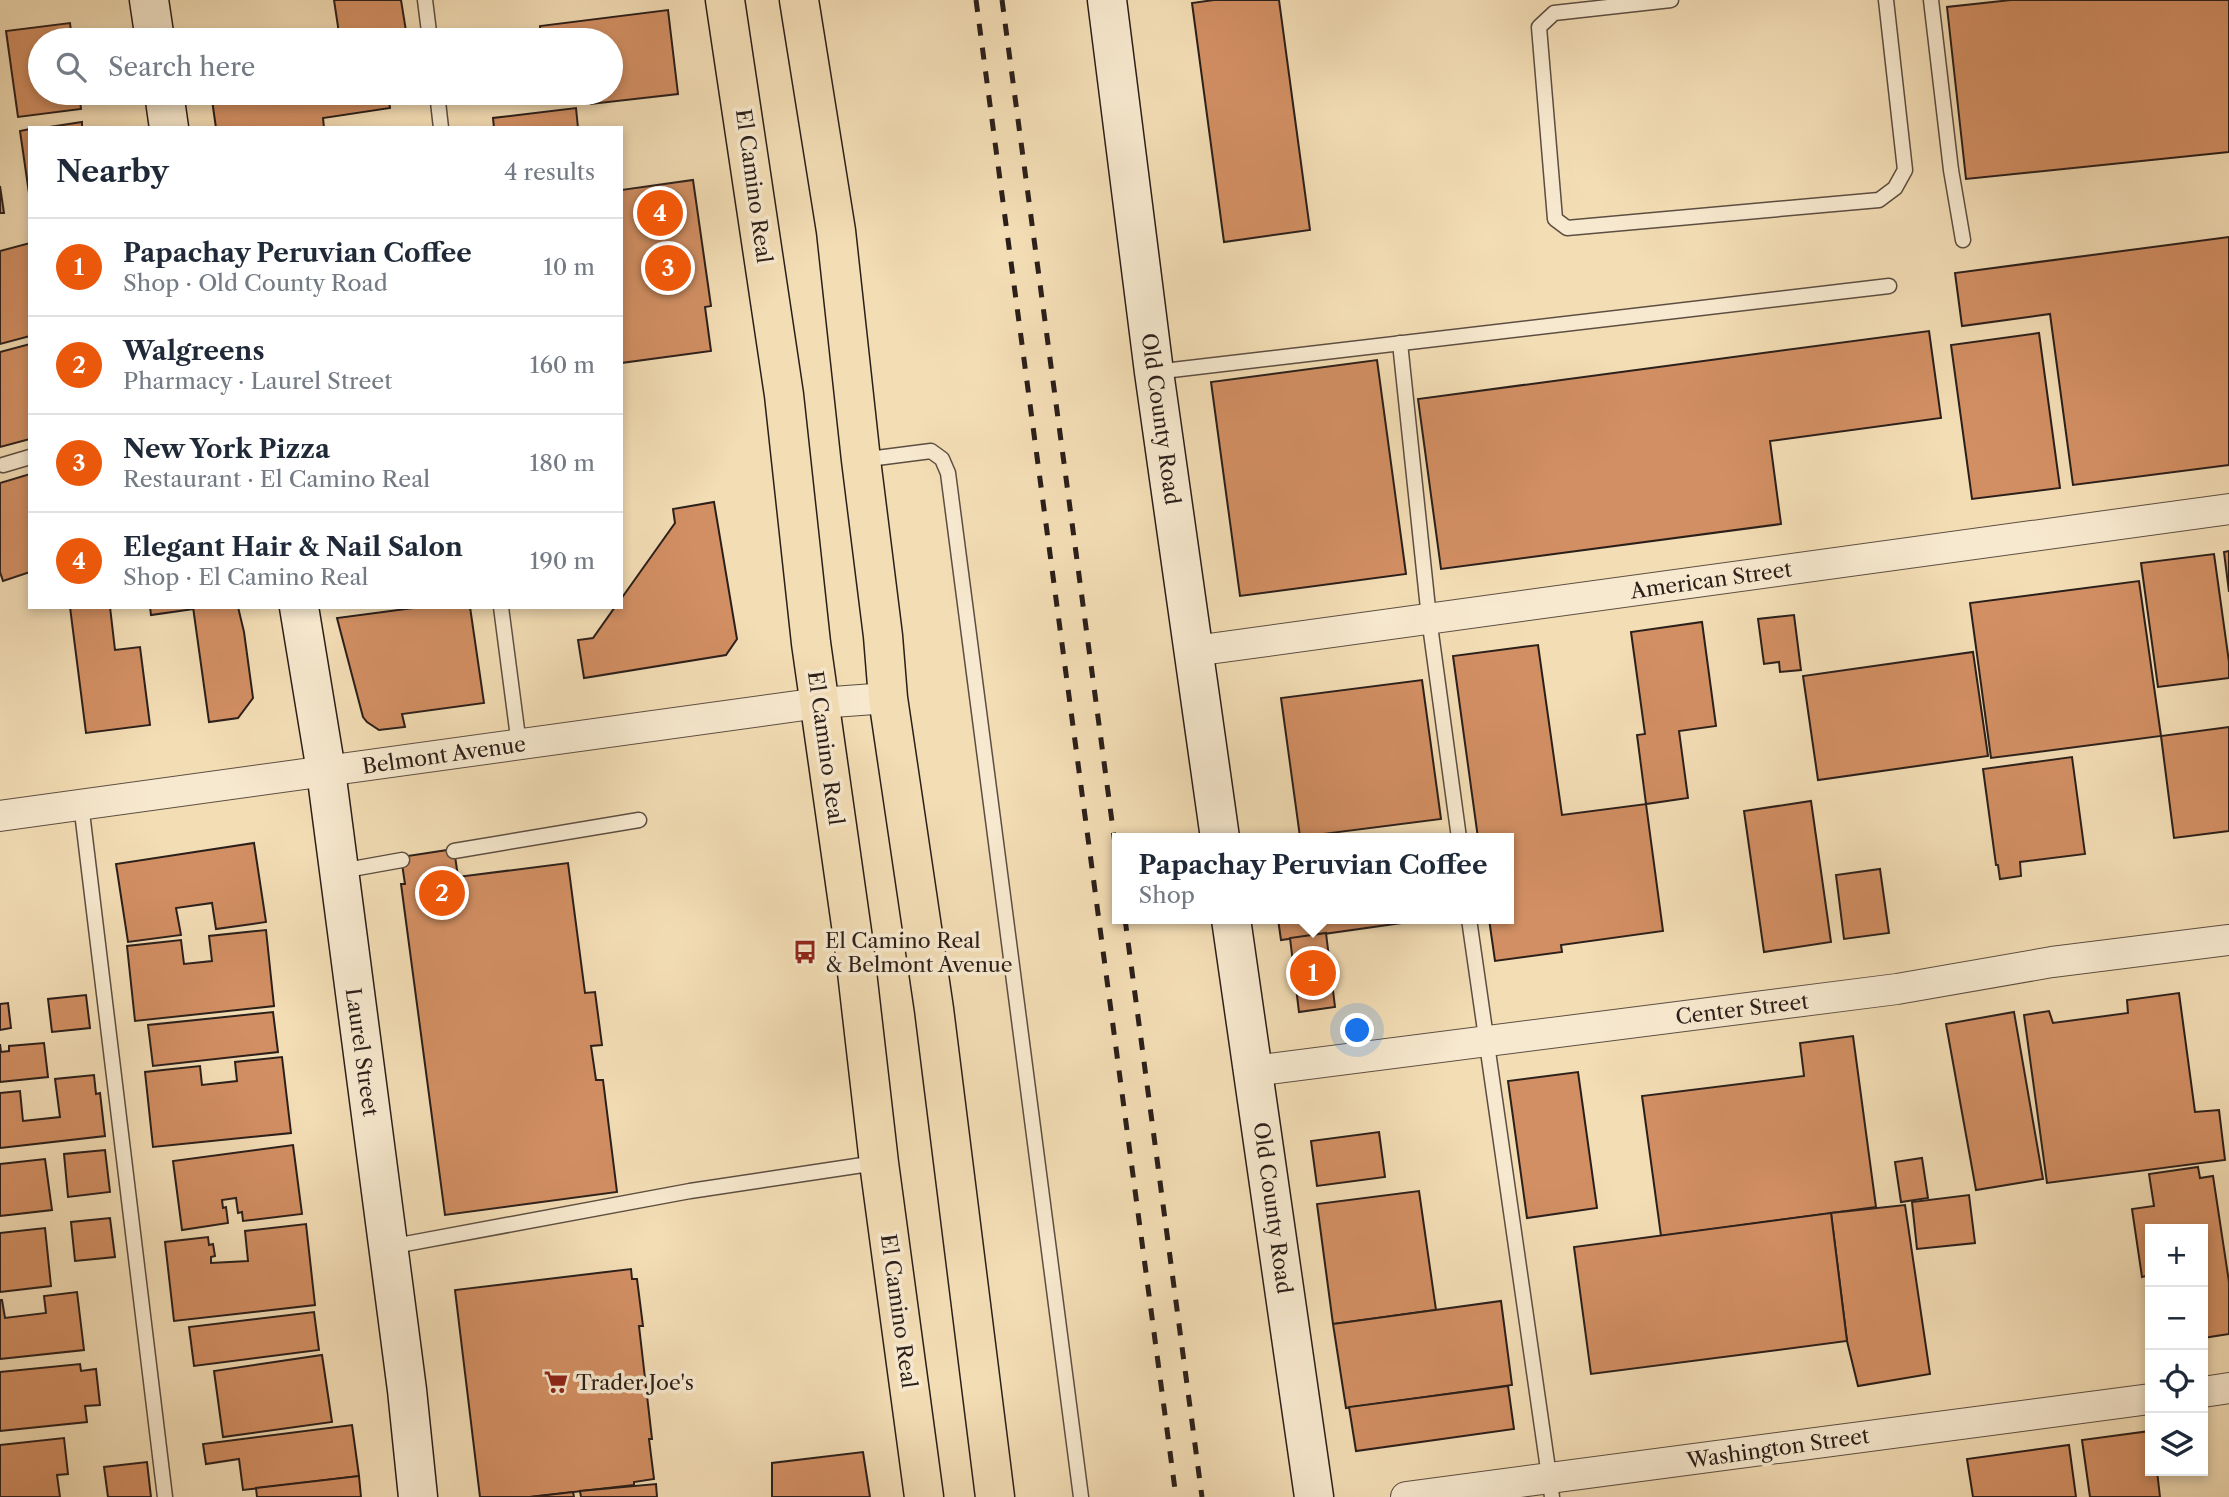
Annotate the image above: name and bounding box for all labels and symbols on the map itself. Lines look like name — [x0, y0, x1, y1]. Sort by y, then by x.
street label: El Camino Real — [731, 107, 777, 265]
pin: 4 — [637, 187, 683, 239]
pin: 3 — [645, 242, 691, 294]
street label: Old County Road — [1137, 332, 1185, 507]
street label: American Street — [1628, 556, 1794, 604]
street label: El Camino Real — [803, 669, 849, 827]
street label: Belmont Avenue — [361, 731, 527, 779]
pin: 2 — [419, 867, 465, 919]
place label: El Camino Real & Belmont Avenue — [825, 928, 1013, 977]
bus stop icon: El Camino Real & Belmont Avenue — [791, 938, 819, 966]
pin: 1 — [1290, 947, 1336, 999]
street label: Laurel Street — [341, 986, 383, 1118]
street label: Center Street — [1674, 988, 1811, 1030]
your location — [1340, 1013, 1374, 1047]
street label: Old County Road — [1249, 1121, 1297, 1296]
street label: El Camino Real — [876, 1232, 922, 1390]
supermarket icon: Trader Joe's — [542, 1368, 570, 1396]
place label: Trader Joe's — [576, 1370, 694, 1395]
street label: Washington Street — [1684, 1423, 1871, 1473]

